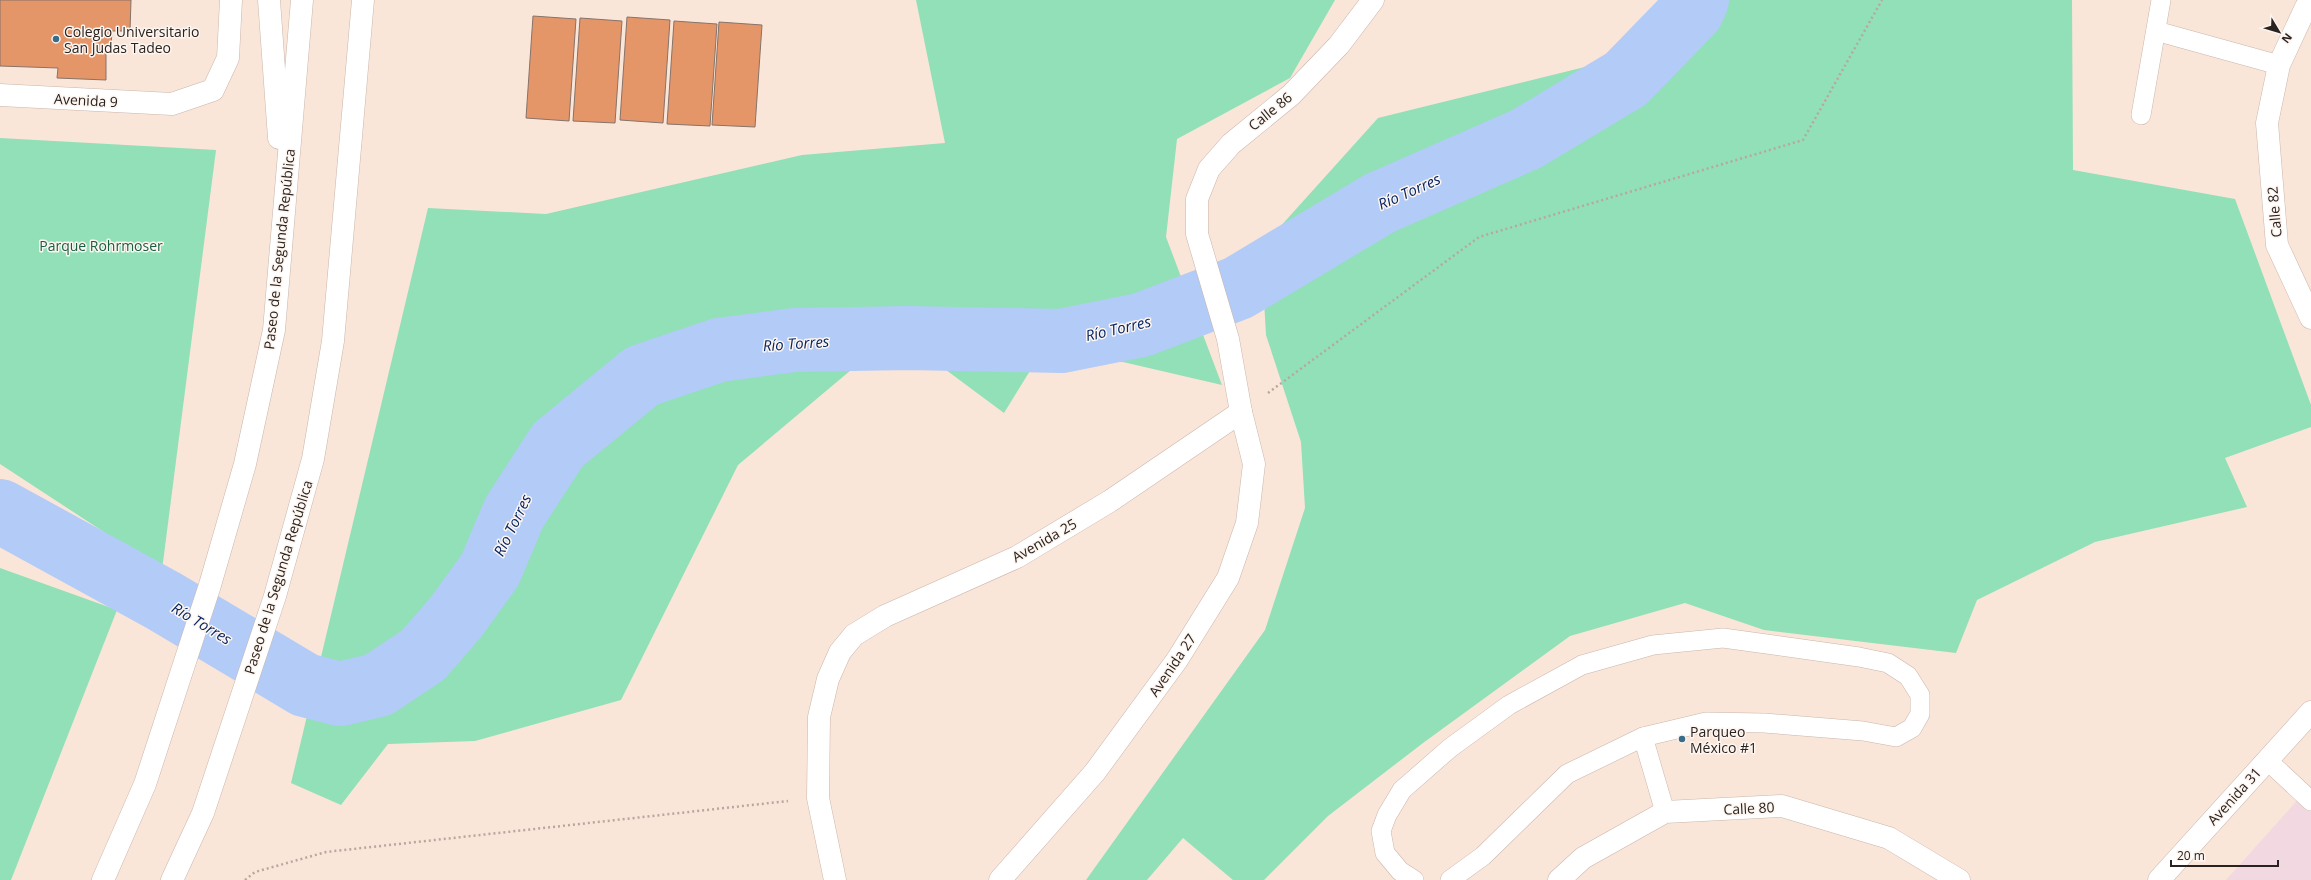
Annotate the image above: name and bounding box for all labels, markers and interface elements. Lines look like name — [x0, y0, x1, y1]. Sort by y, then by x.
north arrow — [2259, 12, 2299, 52]
place label: Colegio Universitario San Judas Tadeo — [64, 22, 199, 57]
text: N — [2279, 30, 2296, 47]
marker: Colegio Universitario San Judas Tadeo — [51, 34, 61, 44]
street label: Calle 86 — [1244, 88, 1296, 134]
street label: Avenida 9 — [54, 89, 118, 111]
street label: Paseo de la Segunda República — [259, 148, 299, 350]
water label: Río Torres — [1375, 168, 1444, 214]
street label: Calle 82 — [2262, 186, 2286, 238]
park label: Parque Rohrmoser — [39, 236, 163, 255]
water label: Río Torres — [1083, 311, 1153, 345]
water label: Río Torres — [762, 331, 830, 355]
street label: Paseo de la Segunda República — [239, 478, 317, 676]
water label: Río Torres — [488, 490, 536, 559]
street label: Avenida 25 — [1008, 514, 1080, 566]
water label: Río Torres — [168, 597, 236, 649]
street label: Avenida 27 — [1144, 630, 1200, 700]
place label: Parqueo México #1 — [1690, 722, 1757, 757]
marker: Parqueo México #1 — [1677, 734, 1687, 744]
street label: Avenida 31 — [2203, 763, 2265, 829]
street label: Calle 80 — [1723, 797, 1775, 819]
scale bar — [2171, 842, 2278, 868]
text: 20 m — [2177, 847, 2205, 864]

